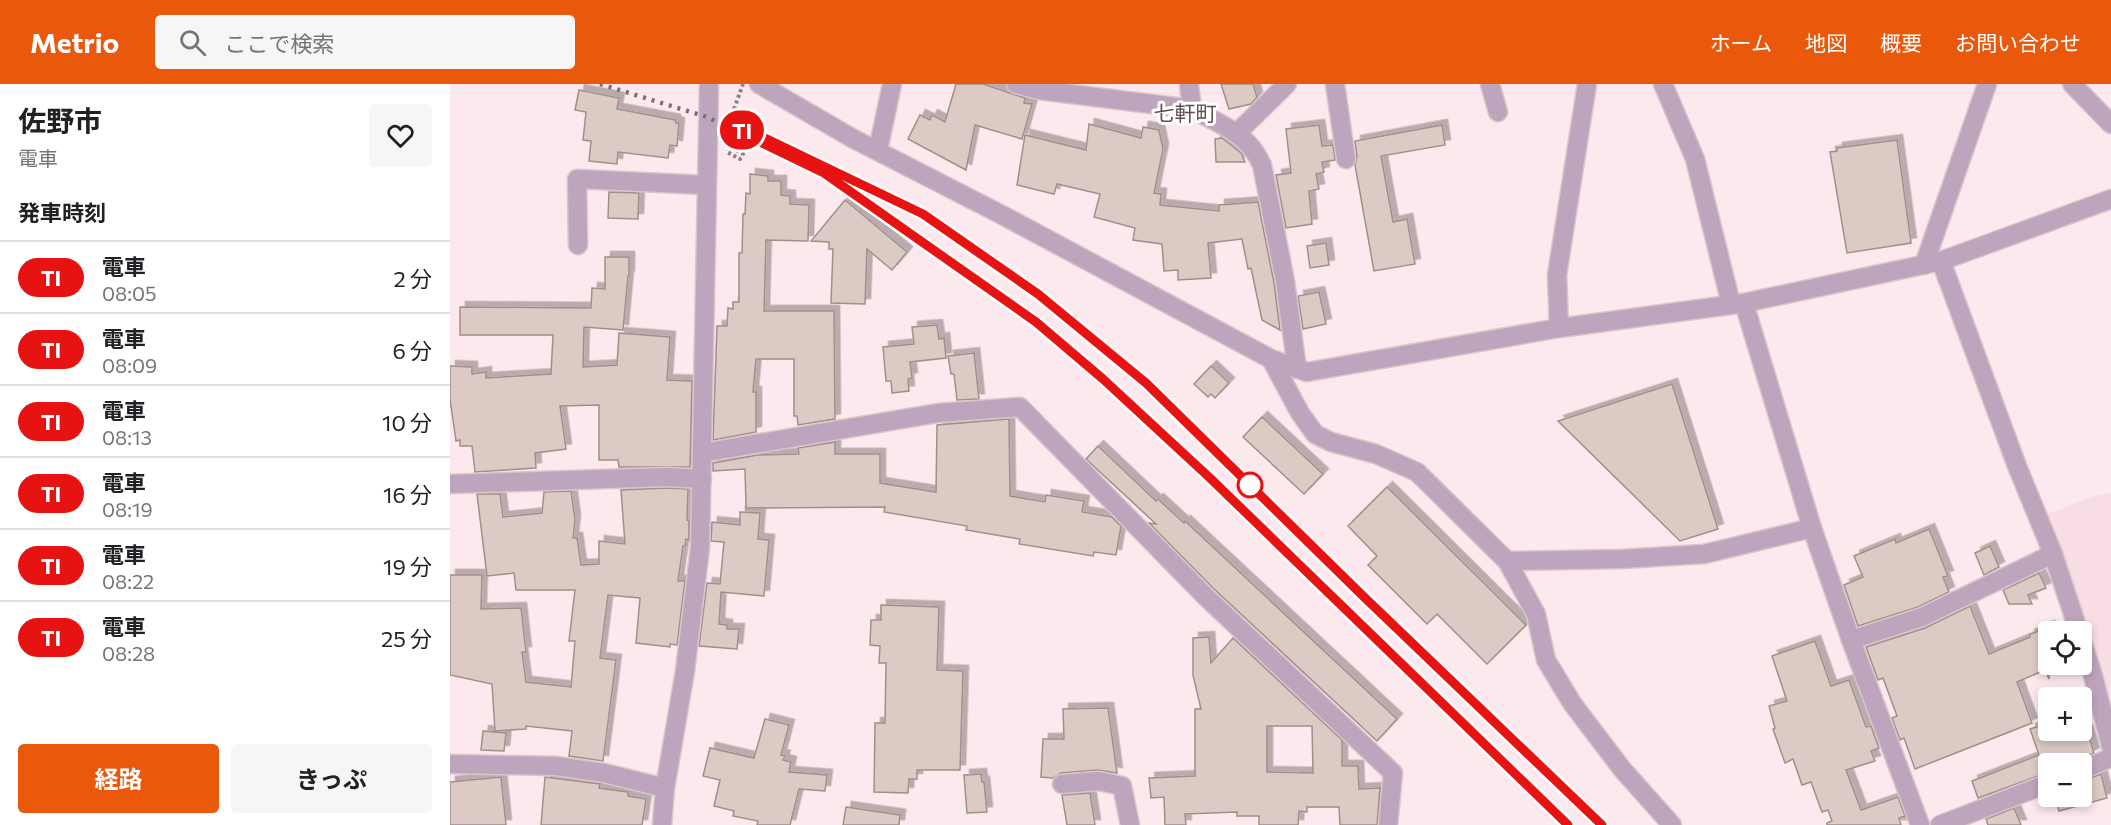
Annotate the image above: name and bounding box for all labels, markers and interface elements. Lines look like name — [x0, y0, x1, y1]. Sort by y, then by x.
search box — [155, 15, 575, 69]
text: Metrio — [30, 25, 119, 59]
icon: search — [176, 26, 209, 59]
text: ここで検索 — [224, 30, 334, 57]
text: ホーム — [1710, 30, 1772, 55]
text: 地図 — [1805, 30, 1847, 55]
text: 概要 — [1880, 30, 1922, 55]
text: お問い合わせ — [1955, 30, 2081, 55]
district label: 七軒町 — [1154, 100, 1217, 125]
text: 佐野市 — [18, 103, 102, 137]
button: heart — [369, 104, 432, 167]
line badge: TI — [715, 110, 769, 150]
text: TI — [732, 118, 752, 143]
text: 電車 — [18, 146, 58, 170]
text: 発車時刻 — [18, 199, 106, 226]
text: 電車 — [102, 253, 146, 280]
text: TI — [41, 265, 61, 290]
text: 2 分 — [394, 265, 432, 292]
text: 08:05 — [102, 281, 156, 305]
text: 電車 — [102, 325, 146, 352]
text: TI — [41, 337, 61, 362]
text: 6 分 — [392, 337, 432, 364]
text: 08:09 — [102, 353, 157, 377]
text: 電車 — [102, 397, 146, 424]
text: TI — [41, 409, 61, 434]
text: 10 分 — [382, 409, 432, 436]
text: 08:13 — [102, 425, 152, 449]
text: 電車 — [102, 469, 146, 496]
unlabelled marker — [1237, 472, 1263, 498]
text: TI — [41, 481, 61, 506]
text: 16 分 — [383, 481, 432, 508]
text: 08:19 — [102, 497, 153, 521]
text: 電車 — [102, 541, 146, 568]
text: TI — [41, 553, 61, 578]
text: 19 分 — [383, 553, 432, 580]
text: 08:22 — [102, 569, 154, 593]
text: 電車 — [102, 613, 146, 640]
map controls — [2038, 621, 2092, 807]
button: locate — [2038, 621, 2092, 675]
text: TI — [41, 625, 61, 650]
text: 25 分 — [381, 625, 432, 652]
text: 08:28 — [102, 641, 155, 665]
button: + — [2038, 687, 2092, 741]
button: 経路 — [18, 744, 219, 813]
button: きっぷ — [231, 744, 432, 813]
button: − — [2038, 753, 2092, 807]

